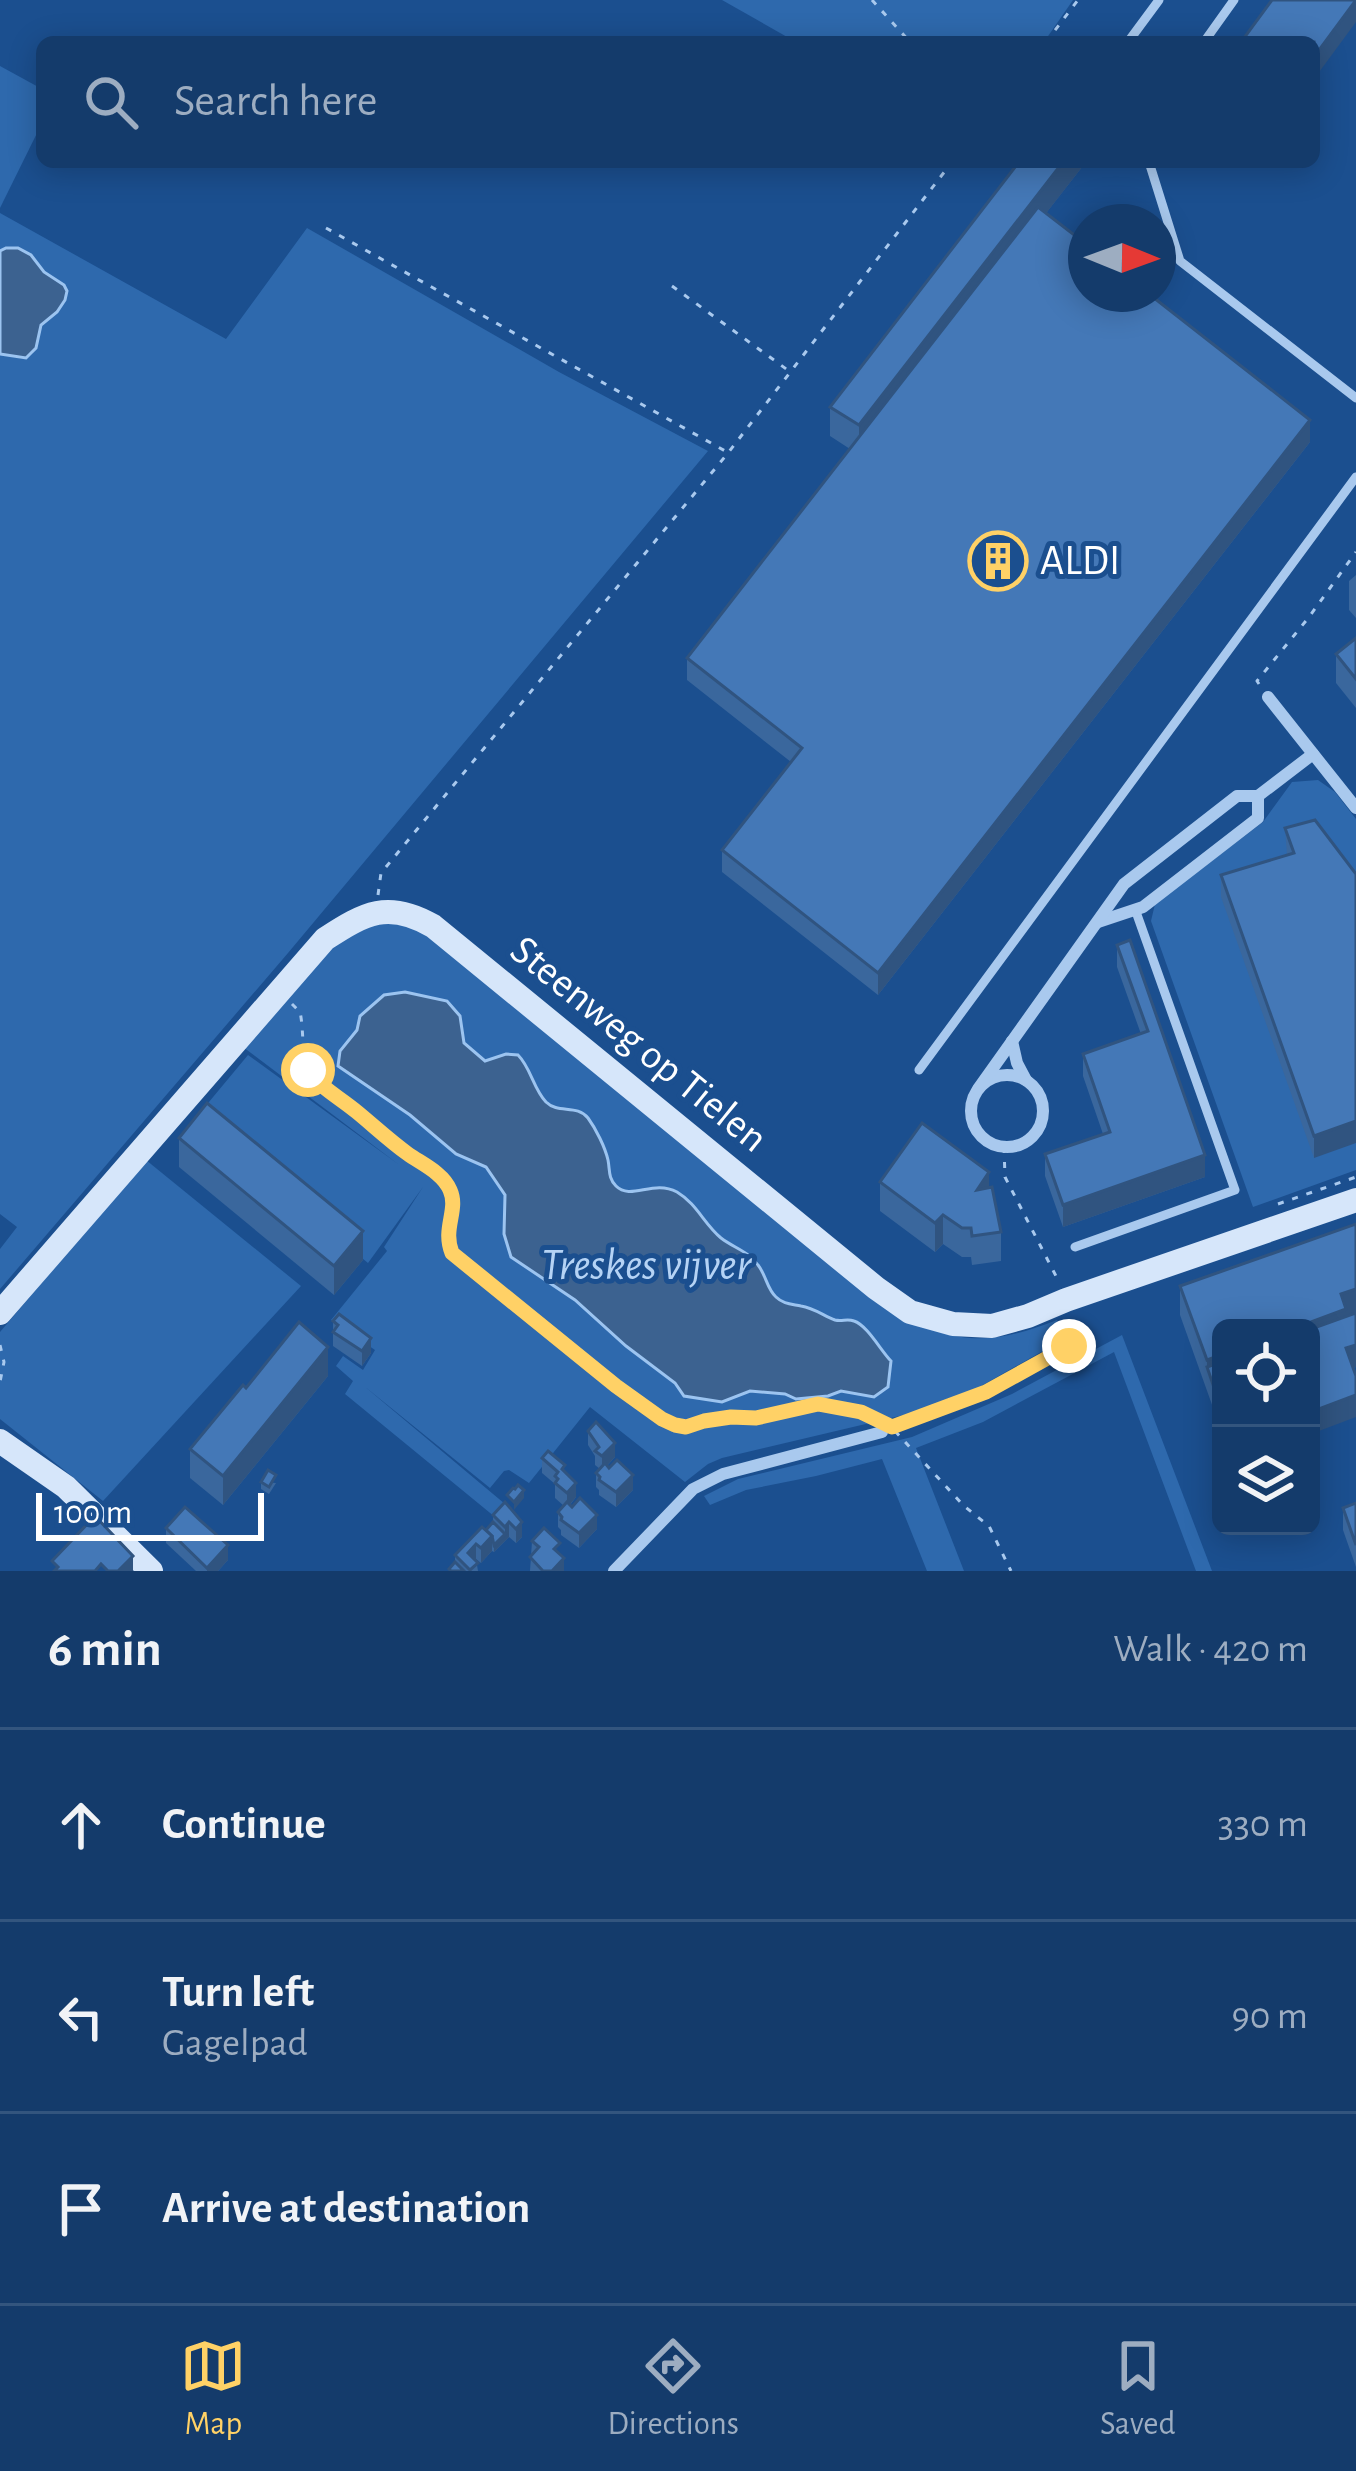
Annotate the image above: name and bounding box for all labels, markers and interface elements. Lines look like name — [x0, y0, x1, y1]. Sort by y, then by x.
search box — [36, 36, 1320, 168]
icon: search — [78, 69, 144, 135]
text: Search here — [174, 79, 377, 124]
north arrow — [1068, 204, 1176, 312]
building icon: ALDI — [967, 530, 1029, 592]
place label: ALDI — [1040, 540, 1120, 582]
street label: Steenweg op Tielen — [503, 928, 775, 1160]
route start — [281, 1043, 335, 1097]
water label: Treskes vijver — [541, 1243, 752, 1288]
route end — [1042, 1319, 1096, 1373]
map controls — [1212, 1319, 1320, 1535]
button: locate — [1212, 1319, 1320, 1427]
button: layers — [1212, 1427, 1320, 1535]
scale bar — [36, 1487, 264, 1540]
text: 100 m — [54, 1497, 132, 1530]
text: 6 min — [48, 1624, 162, 1675]
text: Walk · 420 m — [1113, 1630, 1308, 1669]
icon: ahead — [48, 1792, 114, 1858]
text: Continue — [162, 1802, 326, 1847]
text: 330 m — [1218, 1805, 1308, 1844]
text: Turn left — [162, 1970, 314, 2015]
icon: left — [48, 1984, 114, 2050]
text: 90 m — [1231, 1997, 1308, 2036]
text: Gagelpad — [162, 2024, 308, 2063]
icon: arrive — [48, 2176, 114, 2242]
text: Arrive at destination — [162, 2186, 530, 2231]
tab: Map — [180, 2333, 246, 2445]
tab: Directions — [607, 2333, 739, 2445]
tab: Saved — [1100, 2333, 1175, 2445]

